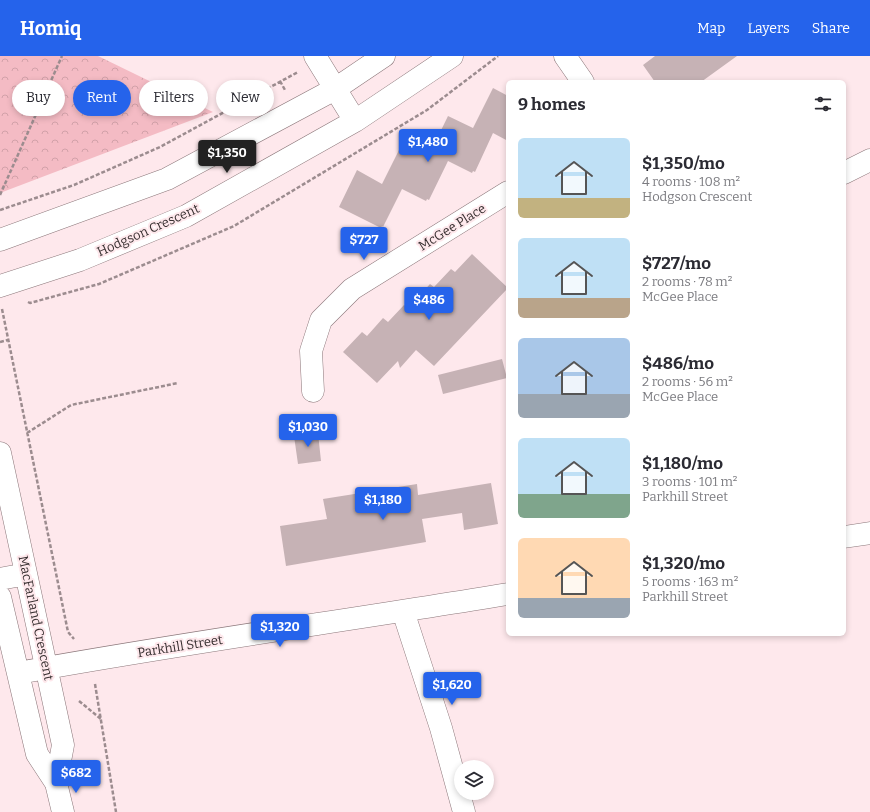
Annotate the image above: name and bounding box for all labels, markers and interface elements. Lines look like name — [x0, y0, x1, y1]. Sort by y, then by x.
text: Homiq — [20, 17, 81, 40]
text: Map — [697, 20, 725, 37]
text: Layers — [747, 20, 790, 37]
text: Share — [812, 20, 850, 37]
chip: Buy — [12, 80, 65, 116]
chip: Rent — [73, 80, 131, 116]
chip: Filters — [139, 80, 208, 116]
chip: New — [216, 80, 274, 116]
icon: filters — [812, 93, 834, 115]
text: 9 homes — [518, 94, 586, 115]
pin: $1,480 — [395, 129, 461, 163]
text: $1,480 — [408, 134, 448, 149]
pin: $1,350 — [194, 140, 260, 174]
text: $1,350 — [207, 145, 247, 160]
text: $1,350/mo — [642, 153, 725, 174]
icon: home — [550, 154, 598, 202]
text: 4 rooms · 108 m² — [642, 174, 740, 189]
text: Hodgson Crescent — [642, 189, 752, 204]
street label: McGee Place — [416, 200, 488, 254]
street label: Hodgson Crescent — [95, 201, 202, 259]
pin: $727 — [340, 227, 388, 261]
text: $727 — [350, 232, 378, 247]
text: $727/mo — [642, 253, 711, 274]
icon: home — [550, 254, 598, 302]
text: 2 rooms · 78 m² — [642, 274, 732, 289]
pin: $486 — [405, 287, 453, 321]
text: McGee Place — [642, 289, 718, 304]
text: $486 — [413, 292, 445, 307]
text: $486/mo — [642, 353, 714, 374]
icon: home — [550, 354, 598, 402]
text: 2 rooms · 56 m² — [642, 374, 733, 389]
text: McGee Place — [642, 389, 718, 404]
pin: $1,030 — [275, 414, 341, 448]
text: $1,030 — [288, 419, 328, 434]
text: $1,180/mo — [642, 453, 723, 474]
icon: home — [550, 454, 598, 502]
text: 3 rooms · 101 m² — [642, 474, 737, 489]
pin: $1,180 — [350, 487, 416, 521]
text: Parkhill Street — [642, 489, 728, 504]
text: $1,180 — [364, 492, 402, 507]
text: $1,320/mo — [642, 553, 725, 574]
street label: MacFarland Crescent — [15, 554, 57, 682]
icon: home — [550, 554, 598, 602]
text: 5 rooms · 163 m² — [642, 574, 738, 589]
text: Parkhill Street — [642, 589, 728, 604]
pin: $1,320 — [247, 614, 313, 648]
text: $1,320 — [260, 619, 300, 634]
street label: Parkhill Street — [136, 632, 224, 660]
pin: $1,620 — [419, 672, 485, 706]
text: $1,620 — [432, 677, 472, 692]
pin: $682 — [52, 760, 100, 794]
map controls — [454, 760, 494, 800]
button: layers — [454, 760, 494, 800]
text: $682 — [61, 765, 91, 780]

